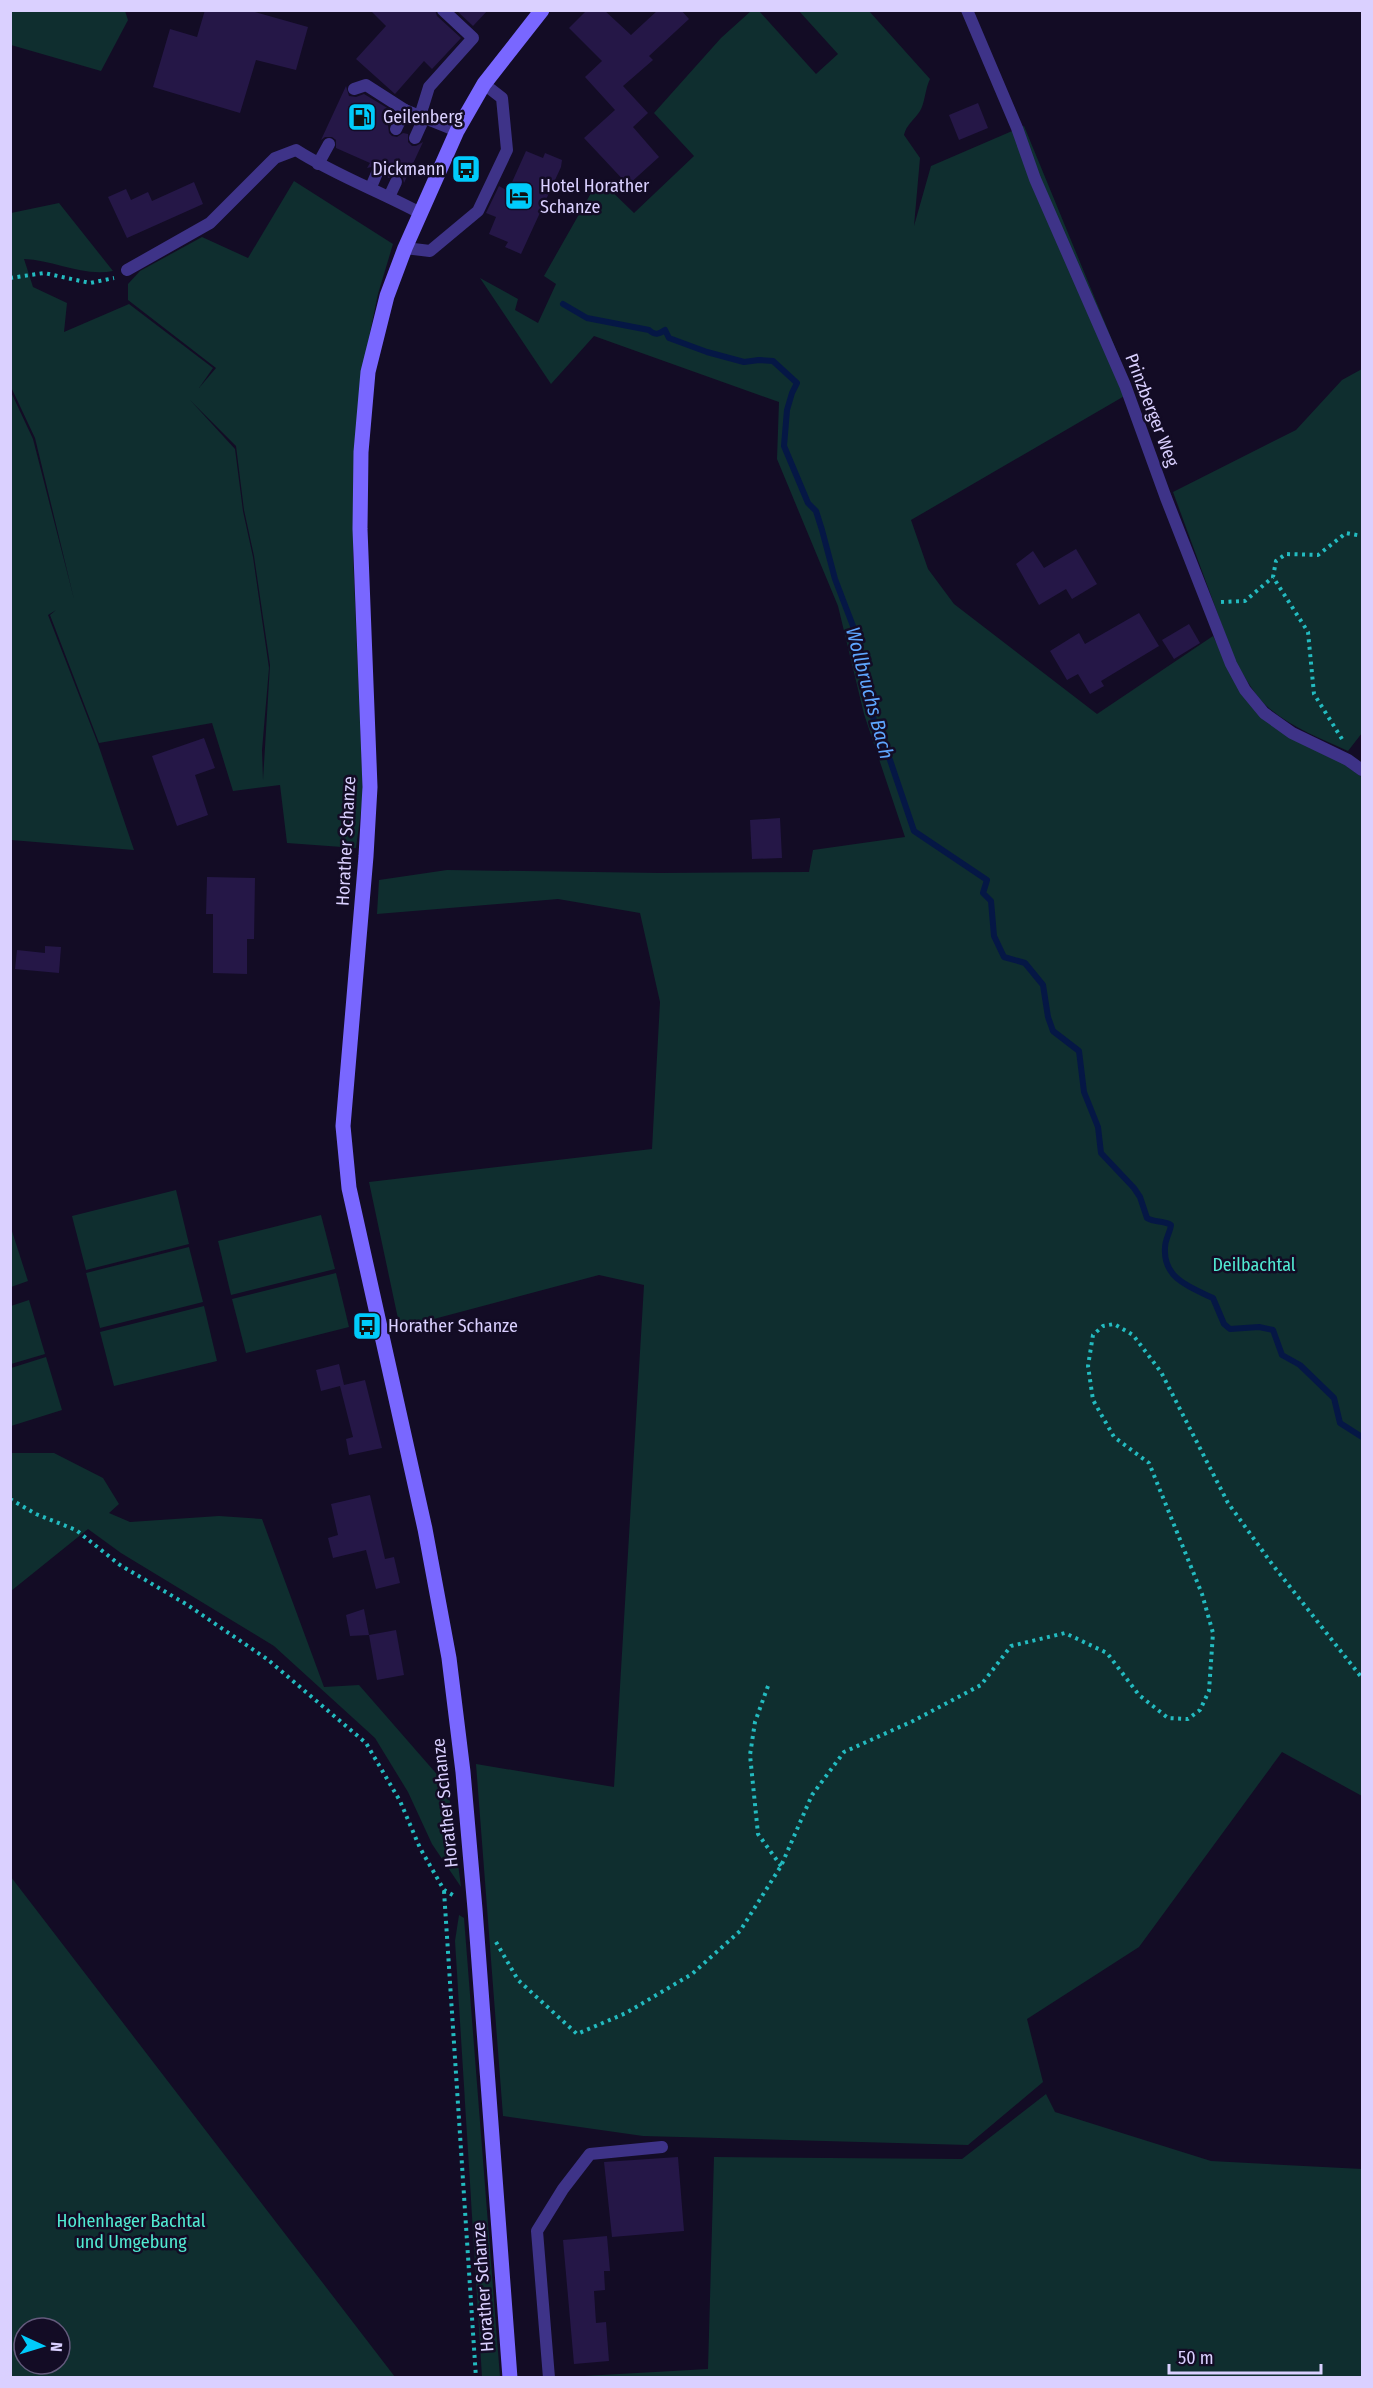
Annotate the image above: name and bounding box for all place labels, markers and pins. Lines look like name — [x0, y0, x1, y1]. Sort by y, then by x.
fuel station icon: Geilenberg — [346, 101, 378, 133]
place label: Geilenberg — [383, 106, 463, 128]
bus stop icon: Dickmann — [450, 153, 482, 185]
place label: Dickmann — [372, 158, 445, 180]
place label: Hotel Horather Schanze — [540, 175, 650, 218]
hotel icon: Hotel Horather Schanze — [503, 180, 535, 212]
bus stop icon: Horather Schanze — [351, 1310, 383, 1342]
place label: Horather Schanze — [388, 1315, 518, 1337]

